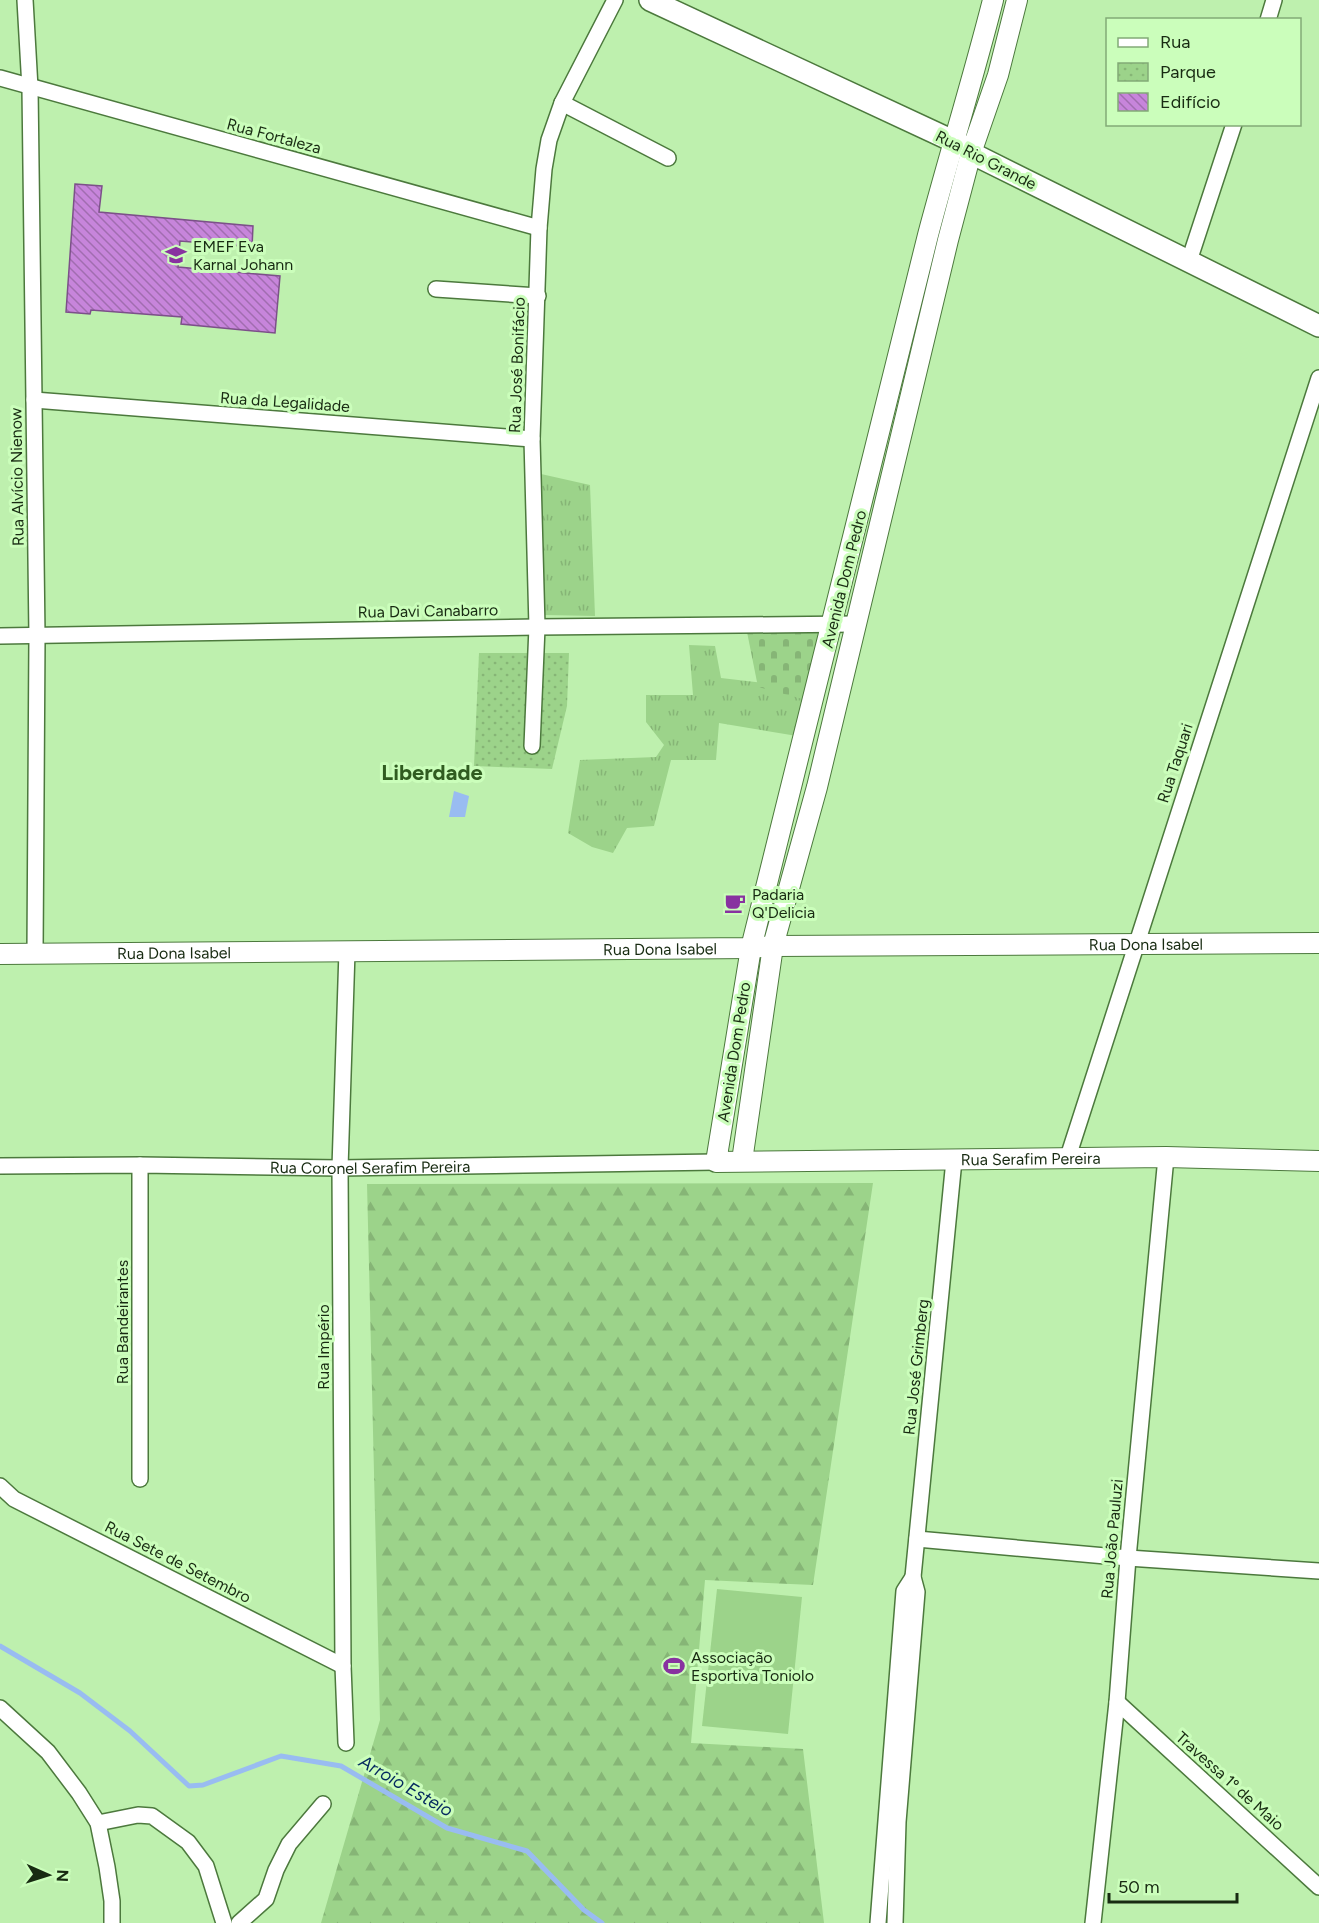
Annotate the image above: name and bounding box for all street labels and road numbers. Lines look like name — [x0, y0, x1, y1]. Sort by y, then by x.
street label: Rua Fortaleza — [225, 114, 323, 158]
street label: Rua Rio Grande — [932, 126, 1040, 194]
street label: Rua José Bonifácio — [505, 297, 529, 433]
street label: Rua da Legalidade — [219, 388, 351, 416]
street label: Rua Alvício Nienow — [6, 407, 28, 546]
street label: Avenida Dom Pedro — [818, 508, 870, 650]
street label: Rua Davi Canabarro — [358, 600, 498, 622]
street label: Rua Taquari — [1153, 721, 1197, 805]
street label: Rua Dona Isabel — [1089, 934, 1203, 954]
street label: Rua Dona Isabel — [603, 939, 717, 959]
street label: Rua Dona Isabel — [117, 943, 231, 963]
street label: Avenida Dom Pedro — [714, 981, 754, 1123]
street label: Rua Serafim Pereira — [961, 1148, 1101, 1169]
street label: Rua Coronel Serafim Pereira — [270, 1156, 470, 1178]
street label: Rua Bandeirantes — [113, 1260, 132, 1384]
street label: Rua José Grimberg — [899, 1298, 933, 1436]
street label: Rua Império — [314, 1304, 333, 1390]
street label: Rua João Pauluzi — [1097, 1478, 1127, 1600]
street label: Rua Sete de Setembro — [102, 1517, 254, 1607]
street label: Travessa 1º de Maio — [1172, 1728, 1288, 1834]

